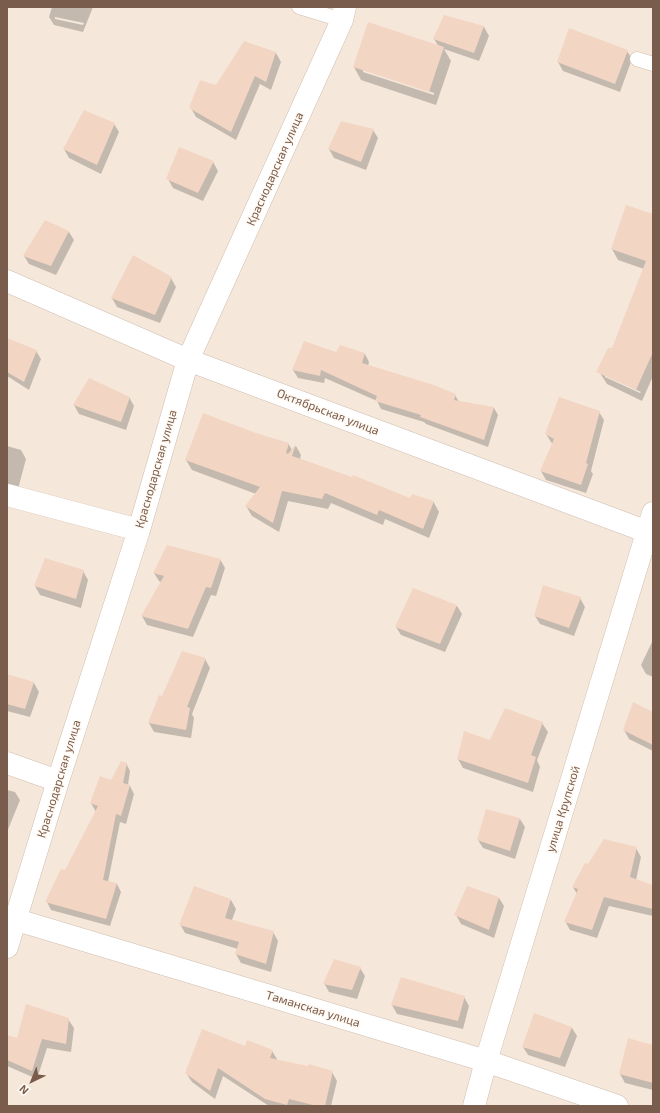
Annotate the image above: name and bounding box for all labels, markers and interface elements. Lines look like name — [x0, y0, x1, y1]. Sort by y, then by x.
street label: Краснодарская улица — [243, 110, 307, 228]
street label: Октябрьская улица — [275, 386, 381, 438]
street label: Краснодарская улица — [132, 408, 180, 530]
street label: Краснодарская улица — [34, 718, 84, 840]
street label: улица Крупской — [543, 764, 583, 854]
street label: Таманская улица — [264, 988, 362, 1030]
north arrow — [12, 1061, 52, 1101]
text: N — [16, 1083, 31, 1098]

